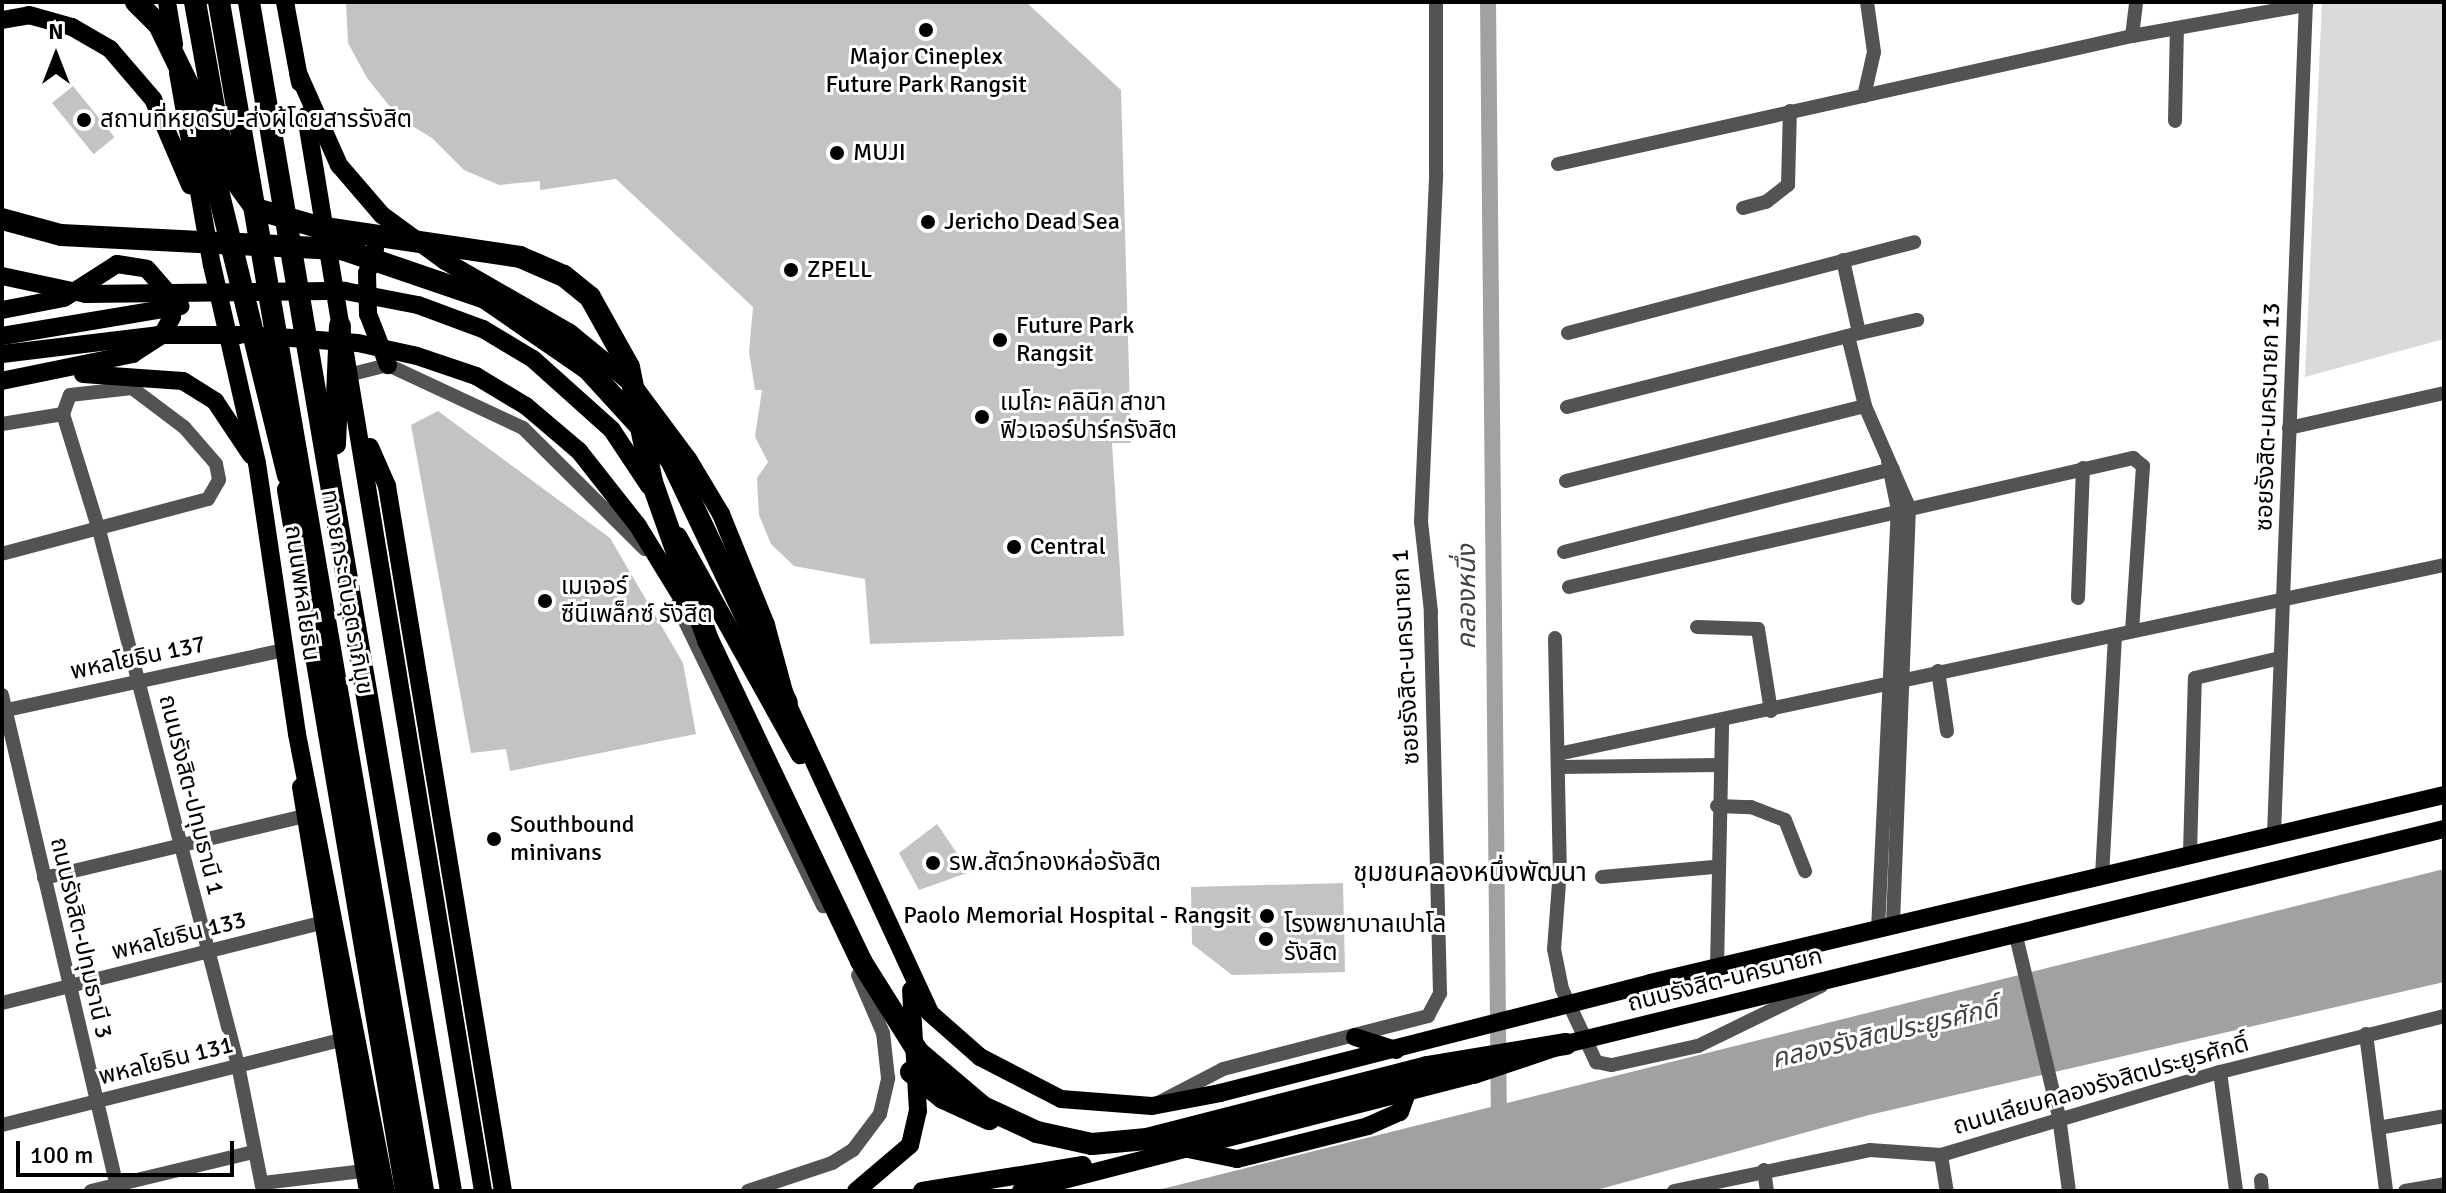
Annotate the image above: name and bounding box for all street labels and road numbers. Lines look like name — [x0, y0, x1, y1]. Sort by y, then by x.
street label: ซอยรังสิต-นครนายก 13 — [2250, 302, 2286, 532]
street label: ทางยกระดับอุตราภิมุข — [315, 487, 379, 697]
street label: ถนนพหลโยธิน — [278, 523, 326, 663]
street label: ซอยรังสิต-นครนายก 1 — [1386, 548, 1426, 766]
street label: พหลโยธิน 137 — [68, 630, 208, 686]
street label: ถนนรังสิต-ปทุมธานี 1 — [152, 692, 230, 898]
street label: ถนนรังสิต-ปทุมธานี 3 — [44, 835, 118, 1041]
street label: พหลโยธิน 133 — [109, 905, 249, 967]
street label: ถนนรังสิต-นครนายก — [1624, 942, 1826, 1018]
street label: ถนนเลียบคลองรังสิตประยูรศักดิ์ — [1950, 1029, 2252, 1141]
street label: พหลโยธิน 131 — [96, 1030, 236, 1092]

